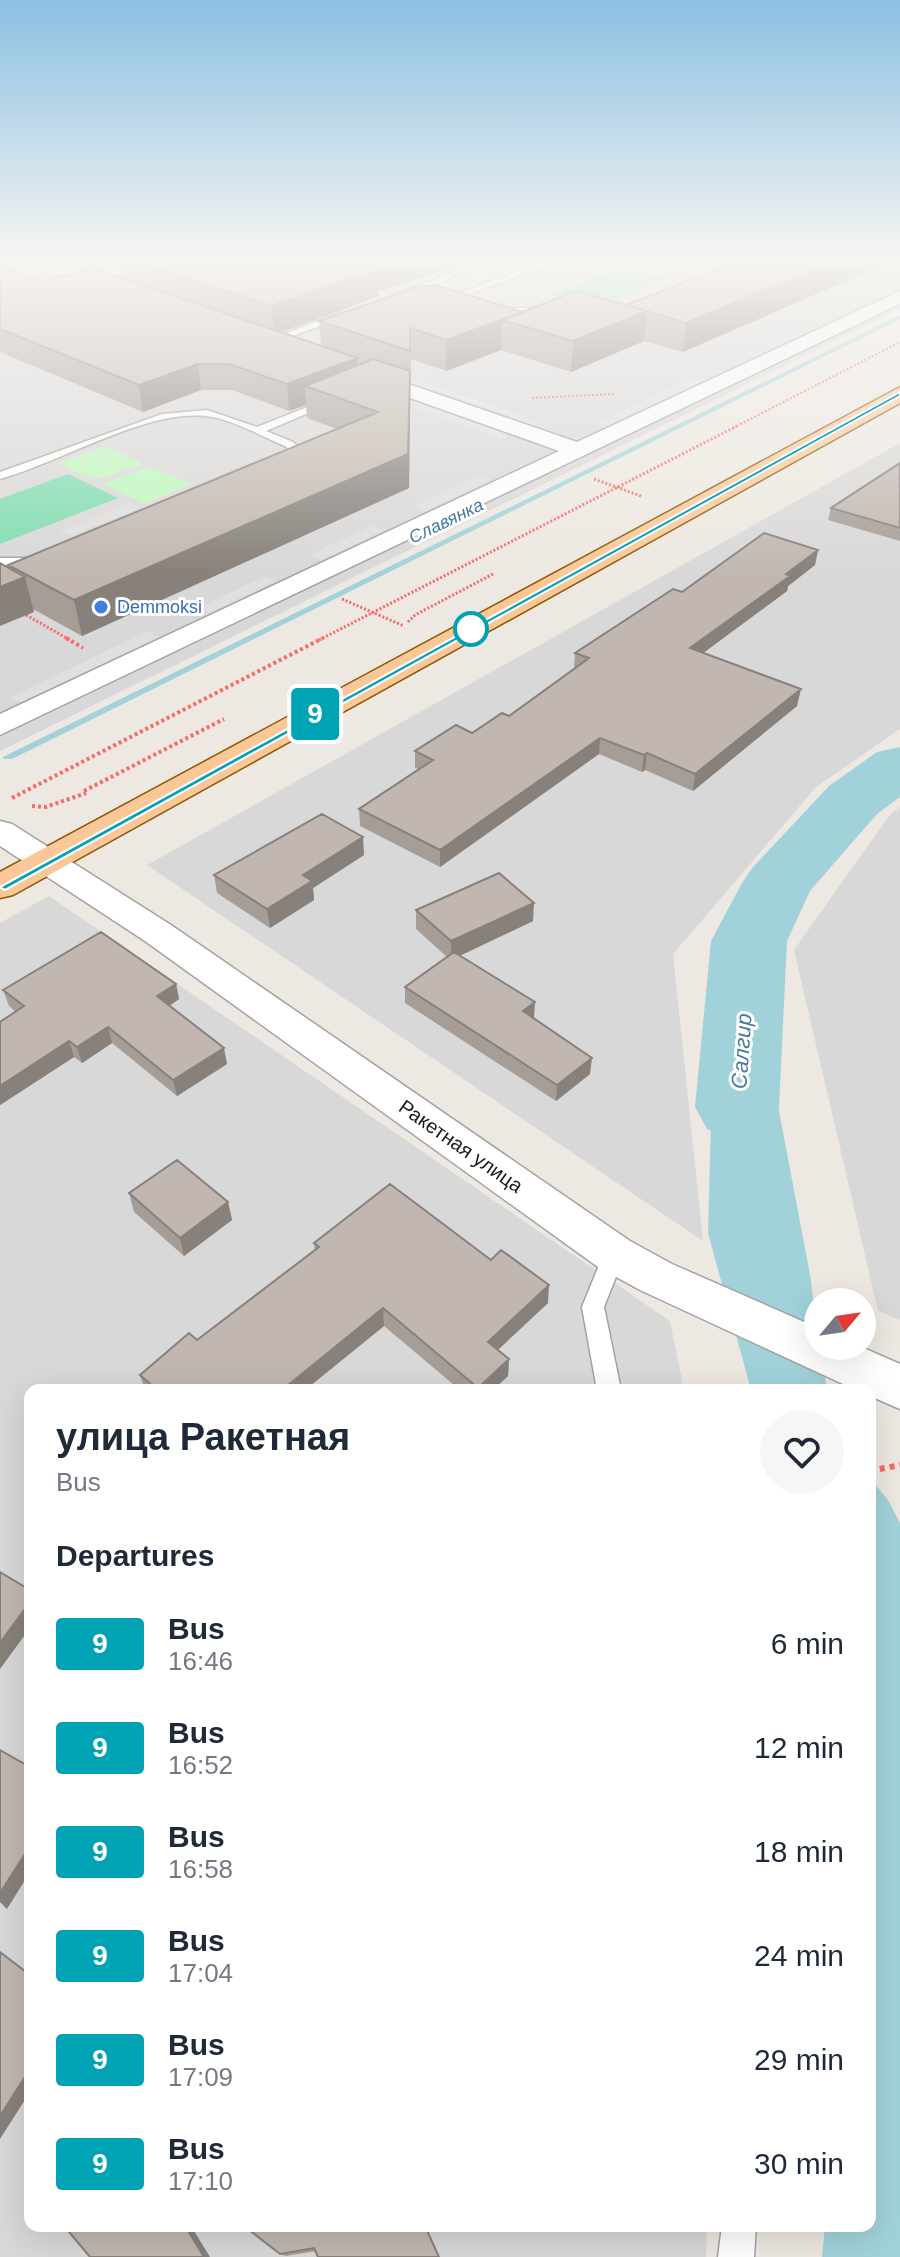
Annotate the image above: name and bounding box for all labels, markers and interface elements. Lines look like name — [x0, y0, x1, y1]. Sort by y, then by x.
water label: Славянка — [406, 494, 486, 548]
place label: Demmoksi — [117, 597, 202, 617]
marker: Demmoksi — [92, 598, 110, 616]
unlabelled marker — [454, 612, 488, 646]
line badge: 9 — [289, 688, 341, 740]
text: 9 — [307, 698, 323, 729]
water label: Салгир — [726, 1012, 757, 1090]
street label: Ракетная улица — [395, 1095, 528, 1197]
north arrow — [804, 1288, 876, 1360]
map controls — [804, 1288, 876, 1360]
button: heart — [760, 1410, 844, 1494]
text: улица Ракетная — [56, 1416, 350, 1458]
text: Bus — [56, 1467, 101, 1497]
text: Departures — [56, 1539, 214, 1572]
text: Bus — [168, 1612, 225, 1645]
text: 6 min — [771, 1627, 844, 1660]
text: 9 — [92, 1628, 108, 1659]
text: 16:46 — [168, 1646, 233, 1676]
text: Bus — [168, 1716, 225, 1749]
text: 12 min — [754, 1731, 844, 1764]
text: 9 — [92, 1732, 108, 1763]
text: 16:52 — [168, 1750, 233, 1780]
text: Bus — [168, 1820, 225, 1853]
text: 18 min — [754, 1835, 844, 1868]
text: 9 — [92, 1836, 108, 1867]
text: 16:58 — [168, 1854, 233, 1884]
text: Bus — [168, 1924, 225, 1957]
text: 24 min — [754, 1939, 844, 1972]
text: 9 — [92, 1940, 108, 1971]
text: 17:04 — [168, 1958, 233, 1988]
text: Bus — [168, 2028, 225, 2061]
text: 29 min — [754, 2043, 844, 2076]
text: 9 — [92, 2044, 108, 2075]
text: 17:09 — [168, 2062, 233, 2092]
text: Bus — [168, 2132, 225, 2165]
text: 30 min — [754, 2147, 844, 2180]
text: 9 — [92, 2148, 108, 2179]
text: 17:10 — [168, 2166, 233, 2196]

